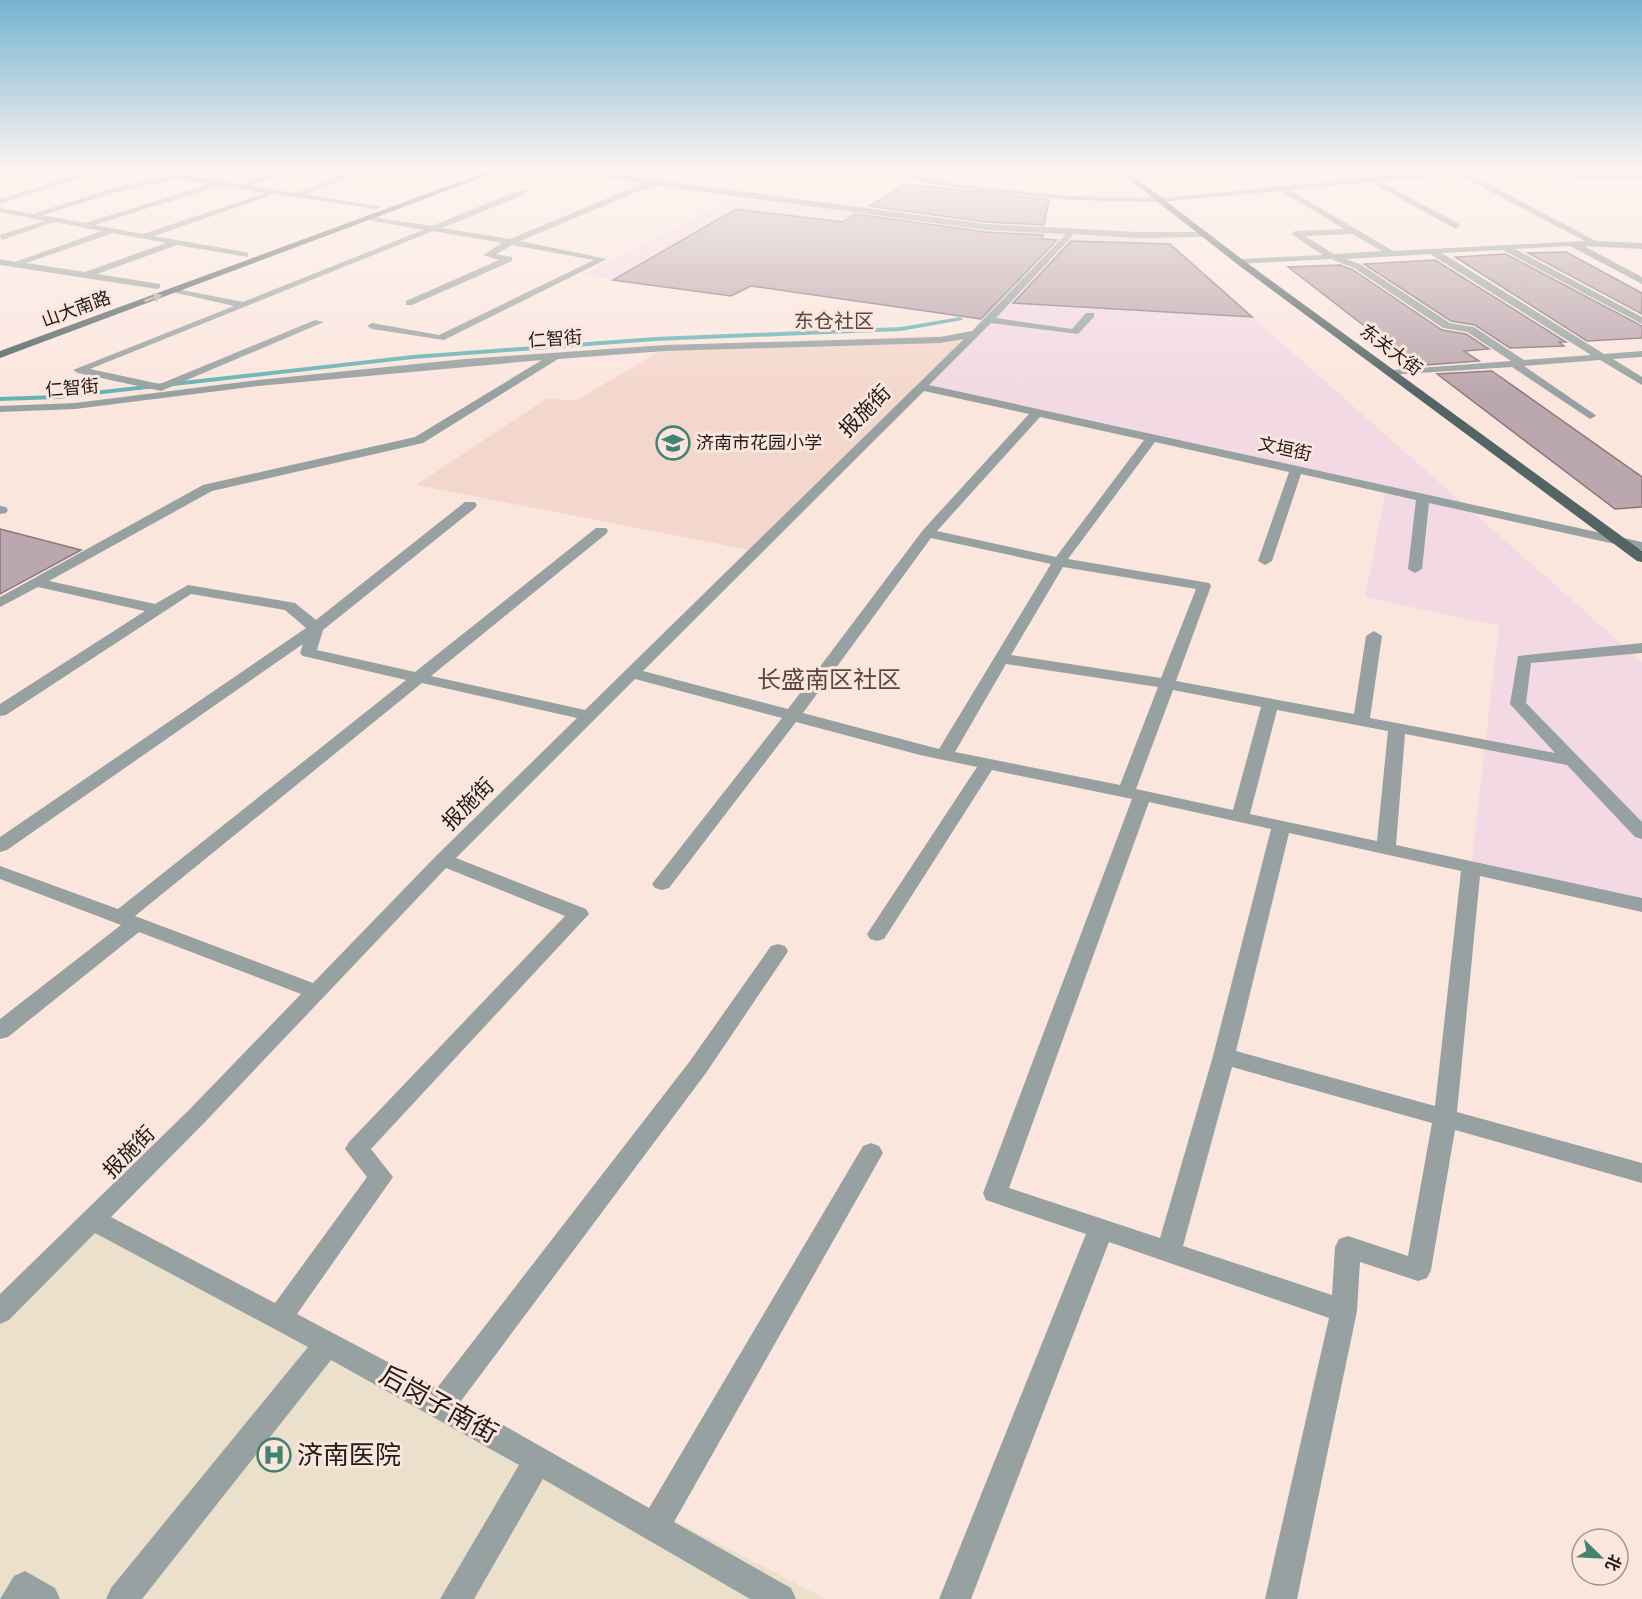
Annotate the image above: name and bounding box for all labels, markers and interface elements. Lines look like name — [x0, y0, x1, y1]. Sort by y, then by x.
street label: 山大南路 — [38, 285, 113, 331]
one-way arrow — [145, 293, 163, 303]
district label: 东仓社区 — [794, 308, 874, 332]
street label: 东关大街 — [1356, 319, 1427, 380]
street label: 仁智街 — [527, 325, 583, 351]
street label: 仁智街 — [44, 374, 100, 400]
street label: 报施街 — [833, 379, 895, 441]
school or university icon: 济南市花园小学 — [655, 425, 691, 461]
place label: 济南市花园小学 — [696, 431, 822, 453]
street label: 文垣街 — [1257, 432, 1314, 464]
district label: 长盛南区社区 — [757, 664, 901, 693]
street label: 报施街 — [436, 772, 498, 834]
street label: 报施街 — [97, 1120, 159, 1182]
street label: 后岗子南街 — [375, 1358, 504, 1448]
hospital icon: 济南医院 — [256, 1437, 292, 1473]
place label: 济南医院 — [297, 1438, 401, 1469]
north arrow — [1570, 1527, 1630, 1587]
text: 北 — [1602, 1552, 1626, 1574]

